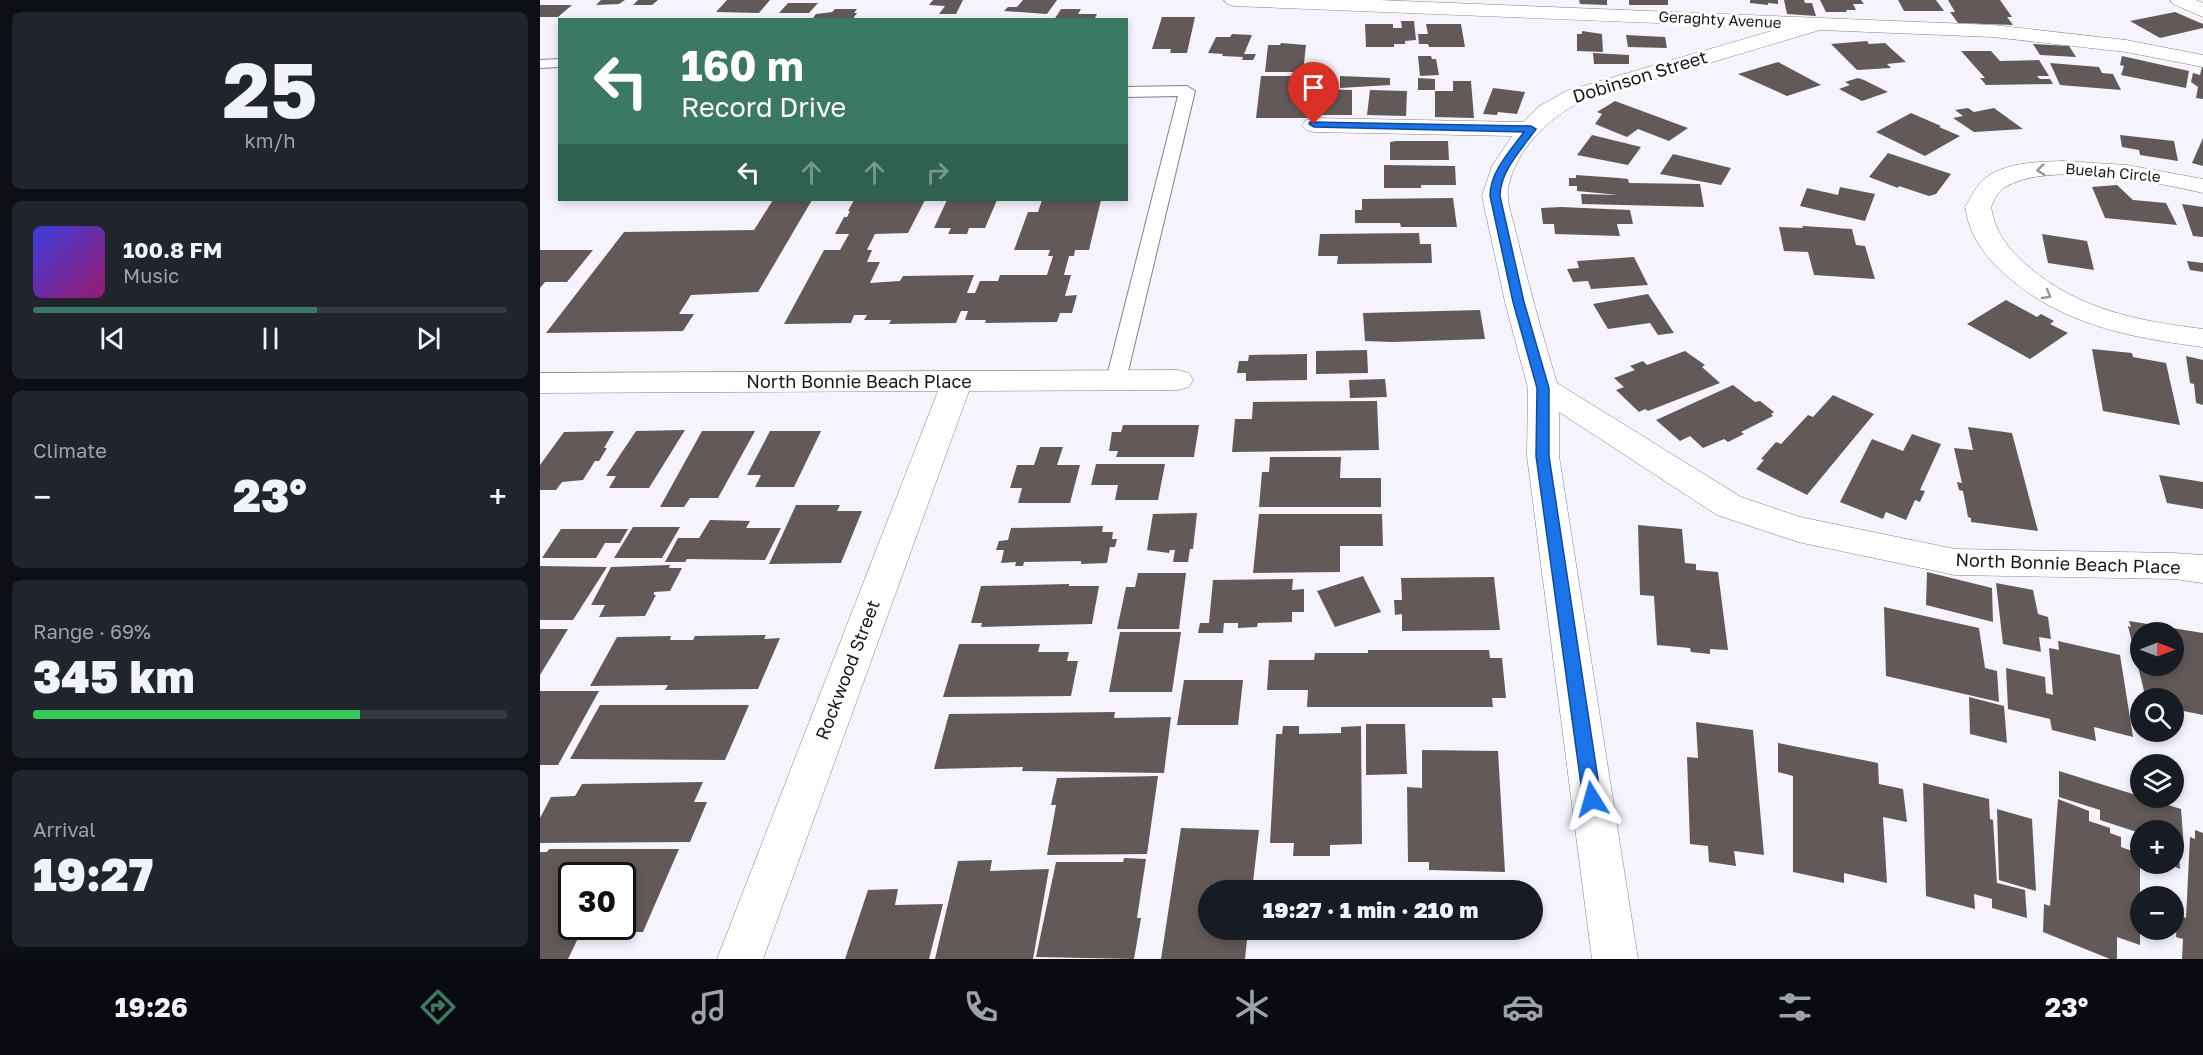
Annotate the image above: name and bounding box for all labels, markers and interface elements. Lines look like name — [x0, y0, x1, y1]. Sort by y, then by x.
street label: Geraghty Avenue — [1658, 7, 1782, 31]
text: 160 m — [681, 40, 804, 90]
text: 25 — [222, 42, 318, 135]
icon: left — [582, 42, 660, 120]
street label: Dobinson Street — [1570, 45, 1710, 107]
pin — [1288, 62, 1339, 124]
icon: arrive — [1297, 71, 1330, 104]
text: Record Drive — [681, 91, 846, 123]
text: km/h — [245, 128, 295, 152]
icon: left — [732, 156, 765, 189]
icon: ahead — [795, 156, 828, 189]
icon: ahead — [858, 156, 891, 189]
icon: right — [921, 156, 954, 189]
street label: Buelah Circle — [2065, 159, 2162, 185]
one-way arrow — [2037, 163, 2046, 176]
text: 100.8 FM — [123, 236, 222, 263]
text: Music — [123, 263, 179, 287]
one-way arrow — [2041, 288, 2051, 299]
icon: previous — [96, 322, 129, 355]
icon: pause — [254, 322, 287, 355]
icon: next — [412, 322, 445, 355]
street label: North Bonnie Beach Place — [746, 370, 972, 392]
text: Climate — [33, 438, 107, 462]
text: 23° — [233, 468, 307, 522]
text: − — [33, 477, 51, 516]
text: + — [489, 477, 507, 516]
street label: North Bonnie Beach Place — [1955, 548, 2181, 578]
street label: Rockwood Street — [810, 597, 884, 743]
text: Range · 69% — [33, 619, 151, 643]
north arrow — [2130, 622, 2184, 676]
map controls — [2130, 622, 2184, 940]
text: 345 km — [33, 649, 195, 703]
button: search — [2130, 688, 2184, 742]
button: layers — [2130, 754, 2184, 808]
position arrow — [1560, 767, 1624, 831]
text: Arrival — [33, 817, 96, 841]
button: + — [2130, 820, 2184, 874]
text: 19:27 — [33, 847, 153, 901]
speed limit sign: 30 — [558, 862, 636, 940]
button: − — [2130, 886, 2184, 940]
text: 19:27 · 1 min · 210 m — [1263, 896, 1478, 923]
icon: directions — [417, 986, 459, 1028]
icon: music — [688, 986, 730, 1028]
icon: phone — [960, 986, 1002, 1028]
icon: climate — [1231, 986, 1273, 1028]
icon: car — [1502, 986, 1544, 1028]
icon: filters — [1774, 986, 1816, 1028]
text: 19:26 — [115, 991, 188, 1023]
text: 23° — [2045, 991, 2088, 1023]

